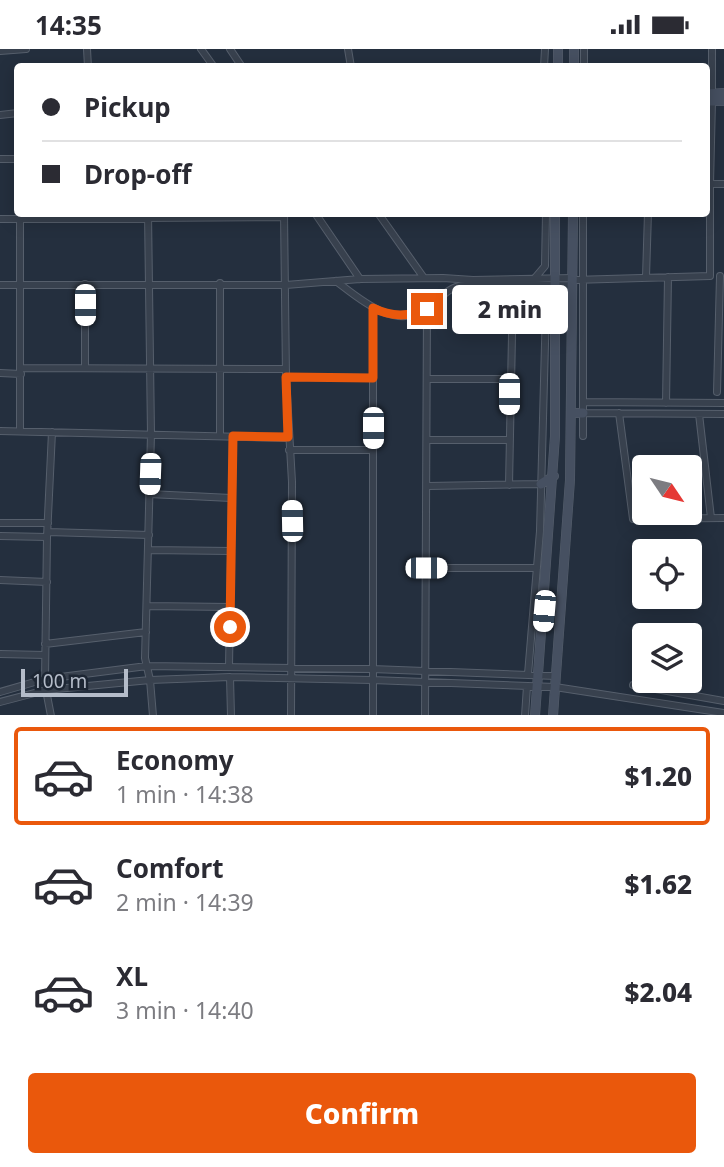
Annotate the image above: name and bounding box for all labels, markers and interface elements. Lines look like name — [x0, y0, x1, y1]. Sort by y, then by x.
text: 14:35 — [35, 7, 102, 43]
text: Pickup — [84, 89, 171, 125]
text: Drop-off — [84, 156, 191, 192]
car — [75, 284, 96, 326]
callout: 2 min — [452, 285, 567, 333]
route end — [411, 293, 443, 325]
text: 2 min — [478, 293, 542, 325]
car — [499, 373, 520, 415]
car — [363, 407, 384, 449]
car — [139, 453, 162, 495]
north arrow — [632, 455, 702, 525]
map controls — [632, 455, 702, 693]
car — [282, 500, 303, 542]
button: locate — [632, 539, 702, 609]
car — [406, 558, 448, 579]
car — [532, 589, 557, 633]
route start — [214, 611, 246, 643]
button: layers — [632, 623, 702, 693]
scale bar — [21, 667, 128, 698]
text: 100 m — [32, 668, 87, 694]
text: Economy — [116, 742, 234, 778]
icon: car — [32, 745, 95, 808]
text: $1.20 — [625, 758, 692, 794]
text: 1 min · 14:38 — [116, 778, 254, 810]
text: Comfort — [116, 850, 224, 886]
icon: car — [32, 853, 95, 916]
text: $1.62 — [625, 866, 692, 902]
text: 2 min · 14:39 — [116, 886, 254, 918]
text: XL — [116, 958, 148, 994]
icon: car — [32, 961, 95, 1024]
text: $2.04 — [625, 974, 692, 1010]
text: 3 min · 14:40 — [116, 994, 254, 1026]
button: Confirm — [28, 1073, 696, 1153]

